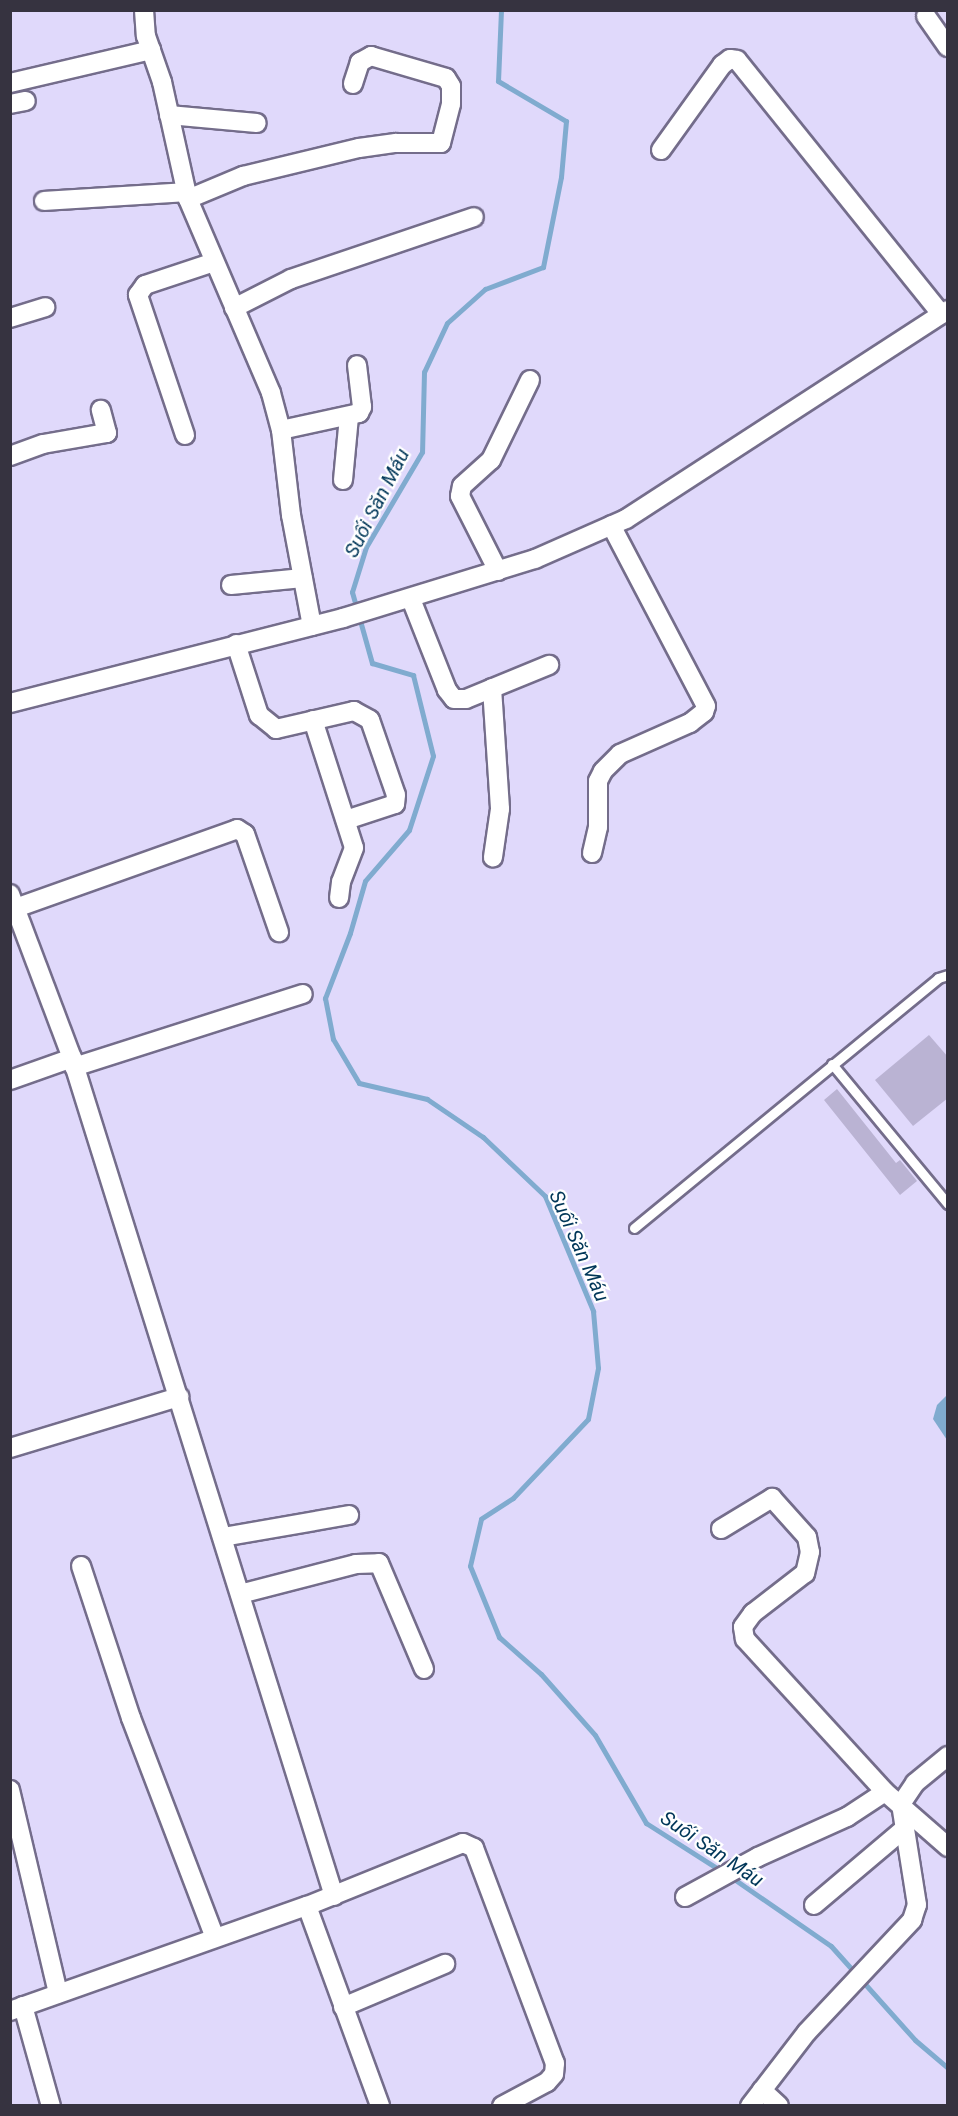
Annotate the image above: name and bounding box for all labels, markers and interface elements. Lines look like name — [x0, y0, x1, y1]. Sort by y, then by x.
water label: Suối Săn Máu — [339, 445, 415, 561]
water label: Suối Săn Máu — [544, 1187, 614, 1305]
water label: Suối Săn Máu — [656, 1806, 768, 1892]

